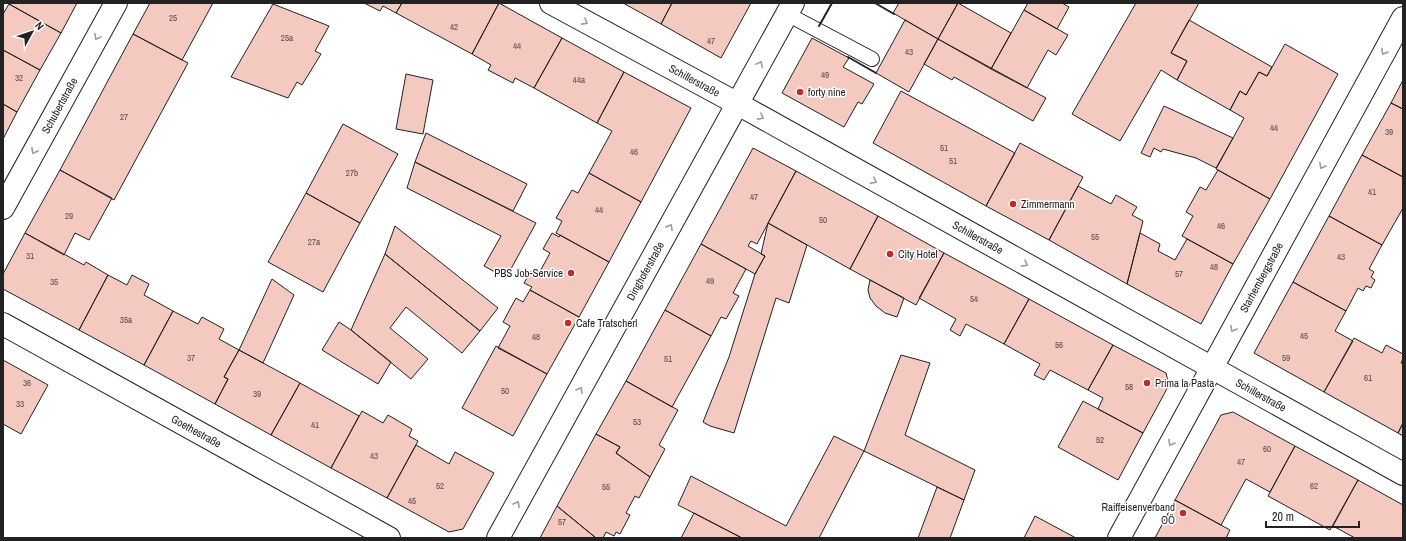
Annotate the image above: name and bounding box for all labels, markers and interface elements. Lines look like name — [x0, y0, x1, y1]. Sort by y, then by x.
north arrow — [12, 12, 52, 52]
house number: 25 — [169, 12, 177, 24]
one-way arrow — [581, 17, 588, 24]
text: N — [32, 19, 47, 33]
house number: 42 — [450, 21, 458, 33]
house number: 25a — [281, 32, 293, 44]
one-way arrow — [94, 33, 102, 40]
house number: 47 — [707, 35, 715, 47]
house number: 44 — [513, 40, 521, 52]
house number: 43 — [905, 46, 913, 58]
one-way arrow — [1382, 48, 1389, 55]
street label: Schillerstraße — [667, 61, 722, 100]
one-way arrow — [755, 61, 762, 69]
house number: 49 — [821, 69, 829, 81]
house number: 32 — [15, 72, 23, 84]
house number: 44a — [573, 74, 585, 86]
street label: Schubertstraße — [38, 75, 81, 136]
place label: forty nine — [808, 85, 846, 99]
marker: forty nine — [795, 87, 805, 97]
house number: 27 — [120, 111, 128, 123]
one-way arrow — [757, 113, 764, 120]
house number: 44 — [1270, 122, 1278, 134]
house number: 39 — [1385, 126, 1393, 138]
house number: 51 — [940, 142, 948, 154]
house number: 46 — [630, 146, 638, 158]
one-way arrow — [32, 147, 39, 154]
house number: 51 — [949, 155, 957, 167]
one-way arrow — [1319, 162, 1327, 169]
house number: 27b — [346, 167, 358, 179]
one-way arrow — [870, 176, 878, 183]
house number: 41 — [1368, 186, 1376, 198]
house number: 47 — [750, 191, 758, 203]
place label: Zimmermann — [1021, 197, 1075, 211]
marker: Zimmermann — [1008, 199, 1018, 209]
house number: 44 — [595, 204, 603, 216]
house number: 29 — [65, 210, 73, 222]
house number: 50 — [819, 214, 827, 226]
street label: Schillerstraße — [950, 218, 1006, 257]
house number: 46 — [1217, 220, 1225, 232]
one-way arrow — [665, 224, 672, 231]
house number: 55 — [1091, 231, 1099, 243]
house number: 27a — [308, 236, 320, 248]
street label: Dinghoferstraße — [623, 239, 667, 303]
street label: Starhembergstraße — [1237, 240, 1286, 315]
place label: City Hotel — [898, 247, 938, 261]
marker: City Hotel — [885, 249, 895, 259]
house number: 31 — [26, 250, 34, 262]
house number: 43 — [1337, 251, 1345, 263]
one-way arrow — [1021, 260, 1028, 267]
house number: 48 — [1210, 261, 1218, 273]
place label: PBS Job-Service — [494, 266, 563, 280]
marker: PBS Job-Service — [566, 268, 576, 278]
house number: 57 — [1175, 268, 1183, 280]
house number: 49 — [706, 275, 714, 287]
house number: 35 — [50, 276, 58, 288]
house number: 54 — [970, 293, 978, 305]
house number: 35a — [120, 314, 132, 326]
place label: Cafe Tratscherl — [576, 316, 637, 330]
marker: Cafe Tratscherl — [563, 318, 573, 328]
one-way arrow — [1230, 325, 1238, 332]
house number: 45 — [1300, 330, 1308, 342]
house number: 48 — [532, 331, 540, 343]
house number: 56 — [1055, 339, 1063, 351]
house number: 37 — [187, 352, 195, 364]
house number: 59 — [1282, 352, 1290, 364]
house number: 51 — [664, 353, 672, 365]
house number: 61 — [1364, 372, 1372, 384]
street label: Schillerstraße — [1233, 375, 1289, 415]
place label: Prima la Pasta — [1155, 376, 1214, 390]
house number: 36 — [23, 377, 31, 389]
marker: Prima la Pasta — [1142, 378, 1152, 388]
house number: 58 — [1125, 381, 1133, 393]
house number: 50 — [501, 385, 509, 397]
one-way arrow — [575, 387, 582, 394]
house number: 39 — [253, 388, 261, 400]
house number: 33 — [16, 398, 24, 410]
street label: Goethestraße — [169, 412, 224, 451]
house number: 53 — [633, 416, 641, 428]
house number: 41 — [311, 419, 319, 431]
house number: 52 — [1096, 434, 1104, 446]
one-way arrow — [1168, 439, 1176, 447]
house number: 60 — [1263, 443, 1271, 455]
house number: 43 — [370, 450, 378, 462]
house number: 47 — [1237, 456, 1245, 468]
house number: 52 — [436, 480, 444, 492]
house number: 62 — [1310, 480, 1318, 492]
house number: 55 — [602, 481, 610, 493]
house number: 45 — [408, 495, 416, 507]
place label: Raiffeisenverband OÖ — [1101, 500, 1175, 527]
one-way arrow — [512, 501, 519, 508]
scale bar — [1266, 503, 1359, 529]
marker: Raiffeisenverband OÖ — [1178, 508, 1188, 518]
text: 20 m — [1272, 509, 1294, 525]
house number: 57 — [558, 516, 566, 528]

